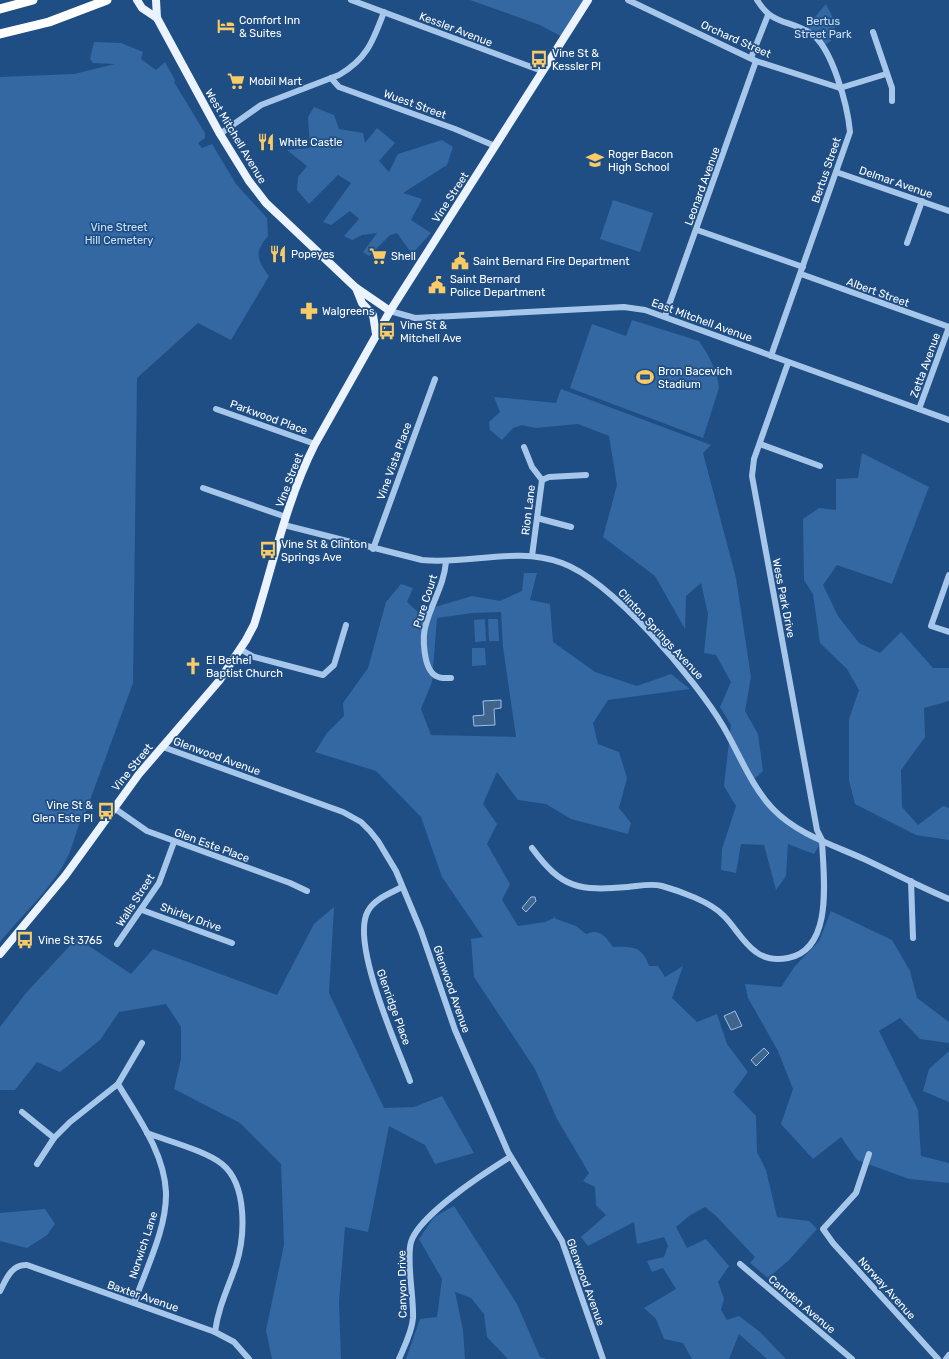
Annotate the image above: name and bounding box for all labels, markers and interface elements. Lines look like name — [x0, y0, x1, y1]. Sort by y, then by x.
street label: Kessler Avenue — [417, 10, 494, 49]
place label: Comfort Inn & Suites — [239, 14, 300, 40]
park label: Bertus Street Park — [794, 15, 852, 41]
hotel icon: Comfort Inn & Suites — [216, 16, 236, 36]
street label: Orchard Street — [699, 18, 774, 61]
place label: Vine St & Kessler Pl — [552, 47, 601, 73]
bus stop icon: Vine St & Kessler Pl — [529, 49, 549, 69]
supermarket icon: Mobil Mart — [226, 71, 246, 91]
place label: Mobil Mart — [249, 75, 303, 88]
street label: West Mitchell Avenue — [202, 87, 269, 186]
street label: Wuest Street — [382, 87, 449, 122]
restaurant icon: White Castle — [256, 132, 276, 152]
street label: Bertus Street — [809, 135, 844, 205]
place label: White Castle — [279, 136, 342, 149]
street label: Leonard Avenue — [682, 145, 723, 227]
place label: Roger Bacon High School — [608, 148, 673, 174]
school or university icon: Roger Bacon High School — [585, 150, 605, 170]
street label: Delmar Avenue — [857, 164, 934, 201]
street label: Vine Street — [429, 169, 472, 225]
park label: Vine Street Hill Cemetery — [85, 221, 153, 247]
restaurant icon: Popeyes — [268, 244, 288, 264]
supermarket icon: Shell — [368, 246, 388, 266]
place label: Popeyes — [291, 248, 335, 261]
place label: Shell — [391, 250, 416, 263]
public building icon: Saint Bernard Fire Department — [450, 251, 470, 271]
place label: Saint Bernard Fire Department — [473, 255, 630, 268]
place label: Saint Bernard Police Department — [450, 273, 546, 299]
public building icon: Saint Bernard Police Department — [427, 275, 447, 295]
street label: Albert Street — [845, 275, 912, 310]
street label: East Mitchell Avenue — [650, 296, 754, 345]
pharmacy icon: Walgreens — [299, 301, 319, 321]
place label: Walgreens — [322, 305, 375, 318]
place label: Vine St & Mitchell Ave — [400, 319, 461, 345]
bus stop icon: Vine St & Mitchell Ave — [377, 321, 397, 341]
street label: Zetta Avenue — [908, 331, 943, 399]
place label: Bron Bacevich Stadium — [658, 365, 732, 391]
sports icon: Bron Bacevich Stadium — [635, 367, 655, 387]
street label: Parkwood Place — [228, 397, 309, 438]
street label: Vine Vista Place — [374, 421, 415, 502]
street label: Vine Street — [273, 451, 306, 509]
street label: Rion Lane — [519, 484, 538, 536]
place label: Vine St & Clinton Springs Ave — [281, 538, 367, 564]
bus stop icon: Vine St & Clinton Springs Ave — [258, 540, 278, 560]
street label: Wess Park Drive — [769, 557, 798, 639]
street label: Pure Court — [411, 572, 440, 629]
street label: Clinton Springs Avenue — [615, 586, 706, 682]
place label: El Bethel Baptist Church — [206, 654, 283, 680]
church icon: El Bethel Baptist Church — [183, 656, 203, 676]
street label: Glenwood Avenue — [172, 735, 262, 778]
street label: Vine Street — [109, 740, 156, 794]
place label: Vine St & Glen Este Pl — [32, 799, 93, 825]
bus stop icon: Vine St & Glen Este Pl — [96, 801, 116, 821]
street label: Glen Este Place — [172, 826, 251, 865]
street label: Walls Street — [114, 871, 158, 929]
street label: Shirley Drive — [159, 900, 223, 935]
bus stop icon: Vine St 3765 — [15, 930, 35, 950]
place label: Vine St 3765 — [38, 934, 103, 947]
street label: Glenwood Avenue — [430, 944, 473, 1035]
street label: Glenridge Place — [374, 967, 413, 1047]
street label: Norwich Lane — [126, 1210, 161, 1281]
street label: Glenwood Avenue — [564, 1237, 607, 1327]
street label: Canyon Drive — [395, 1250, 410, 1318]
street label: Norway Avenue — [855, 1254, 918, 1322]
street label: Camden Avenue — [766, 1273, 838, 1336]
street label: Baxter Avenue — [105, 1278, 180, 1315]

